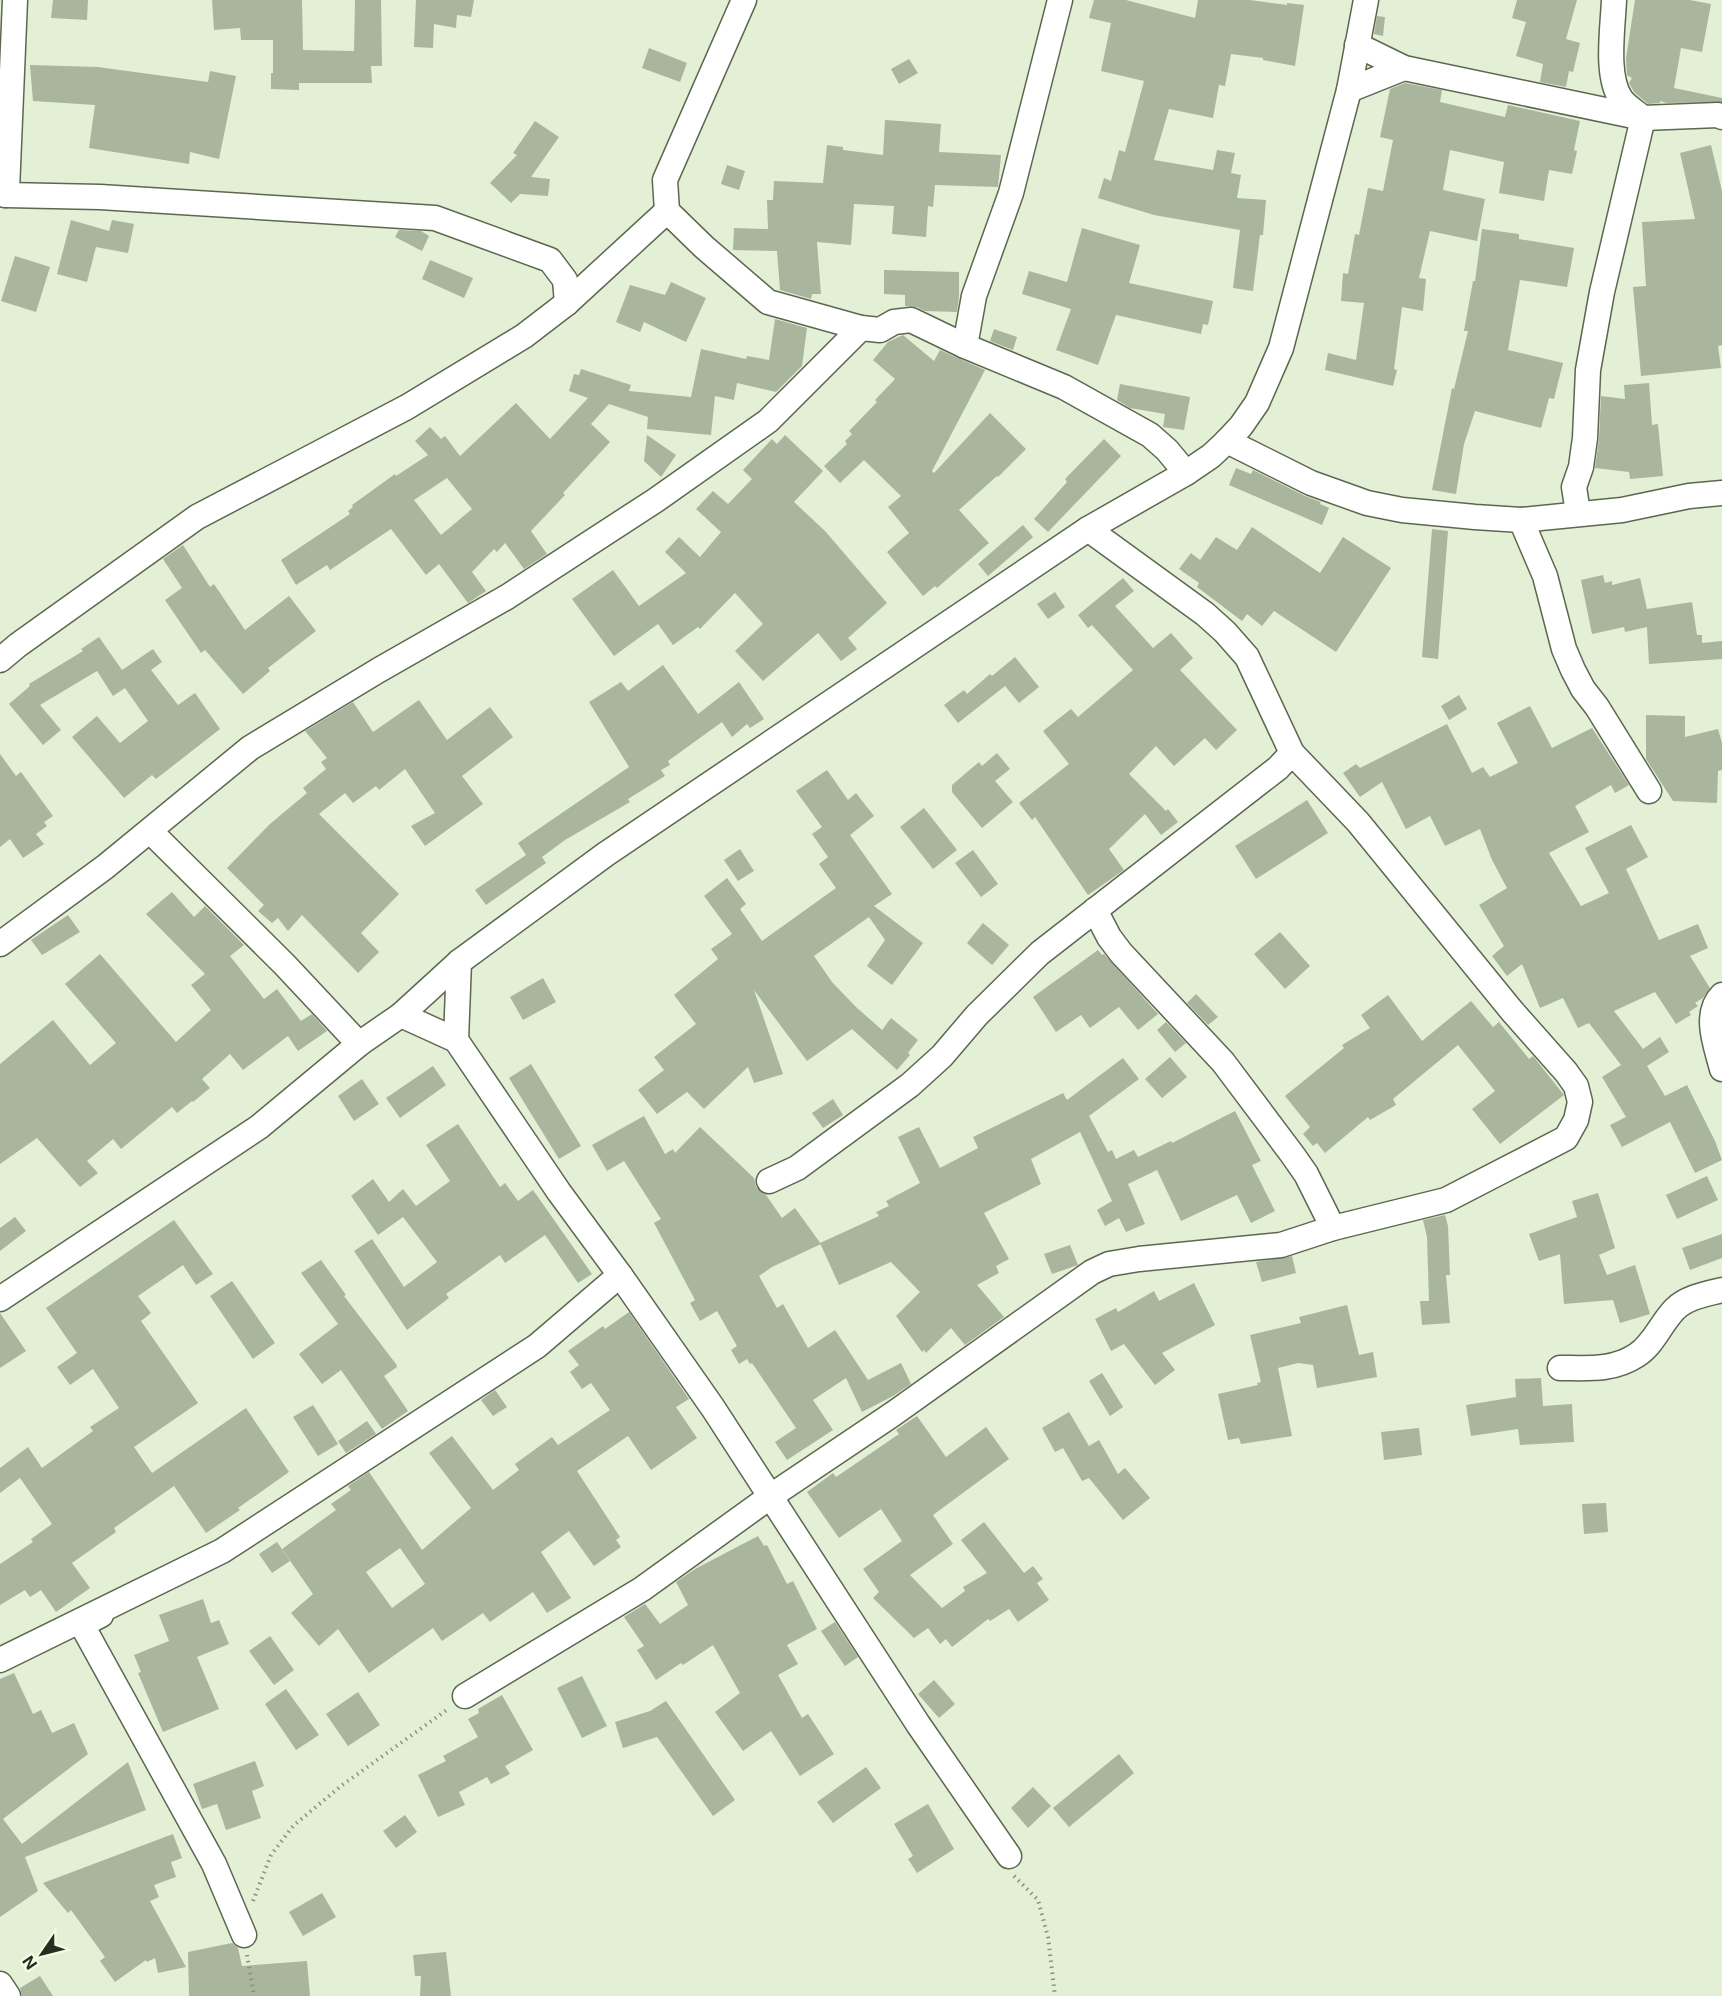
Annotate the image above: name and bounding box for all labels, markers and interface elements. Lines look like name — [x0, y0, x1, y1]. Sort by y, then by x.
north arrow — [12, 1924, 72, 1984]
text: N — [18, 1952, 41, 1973]

